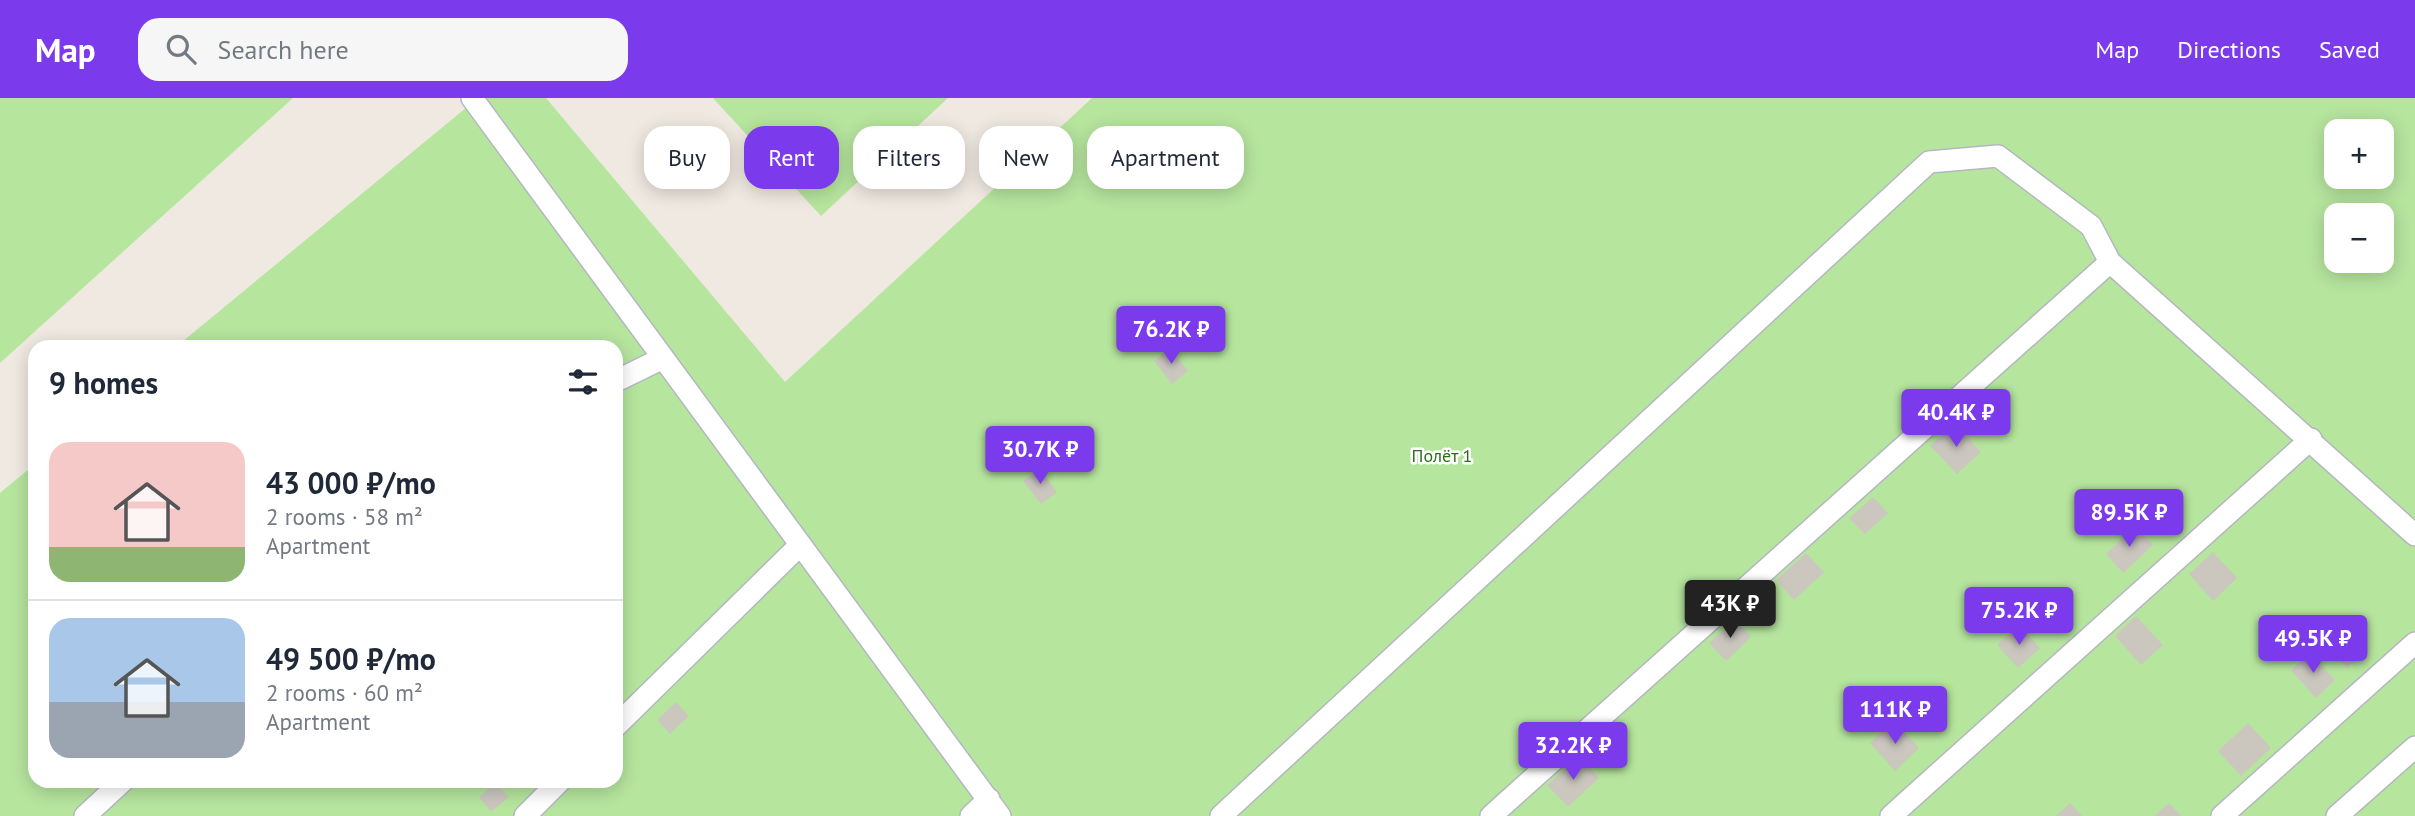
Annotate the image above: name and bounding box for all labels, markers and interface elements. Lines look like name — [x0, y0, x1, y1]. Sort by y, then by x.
search box — [138, 18, 628, 81]
text: Map — [35, 28, 96, 71]
icon: search — [162, 30, 200, 68]
text: Search here — [218, 33, 349, 66]
text: Map — [2095, 34, 2139, 65]
text: Directions — [2177, 34, 2281, 65]
text: Saved — [2319, 34, 2380, 65]
map controls — [2324, 119, 2394, 273]
button: + — [2324, 119, 2394, 189]
chip: Buy — [644, 126, 730, 189]
chip: Rent — [744, 126, 839, 189]
chip: Filters — [853, 126, 965, 189]
chip: New — [979, 126, 1073, 189]
chip: Apartment — [1087, 126, 1244, 189]
button: − — [2324, 203, 2394, 273]
pin: 76.2K ₽ — [1106, 306, 1236, 366]
text: 76.2K ₽ — [1132, 314, 1210, 343]
text: 9 homes — [49, 363, 158, 402]
icon: filters — [564, 363, 602, 401]
pin: 40.4K ₽ — [1891, 390, 2021, 449]
text: 40.4K ₽ — [1917, 397, 1995, 426]
pin: 30.7K ₽ — [975, 426, 1105, 486]
text: 30.7K ₽ — [1001, 434, 1079, 463]
park label: Полёт 1 — [1412, 444, 1472, 467]
text: 43 000 ₽/mo — [266, 463, 436, 502]
icon: home — [105, 470, 189, 554]
pin: 89.5K ₽ — [2064, 490, 2194, 549]
text: 89.5K ₽ — [2090, 497, 2168, 526]
text: 2 rooms · 58 m² — [266, 502, 423, 531]
text: Apartment — [266, 531, 370, 560]
pin: 43K ₽ — [1681, 580, 1779, 640]
text: 43K ₽ — [1701, 588, 1759, 617]
pin: 75.2K ₽ — [1954, 588, 2084, 647]
text: 75.2K ₽ — [1980, 595, 2058, 624]
pin: 49.5K ₽ — [2248, 616, 2378, 675]
text: 49.5K ₽ — [2274, 623, 2352, 652]
text: 49 500 ₽/mo — [266, 639, 436, 678]
icon: home — [105, 646, 189, 730]
text: 2 rooms · 60 m² — [266, 678, 423, 707]
pin: 111K ₽ — [1838, 686, 1952, 746]
text: 111K ₽ — [1859, 694, 1931, 723]
text: Apartment — [266, 707, 370, 736]
pin: 32.2K ₽ — [1508, 722, 1638, 782]
text: 32.2K ₽ — [1534, 730, 1612, 759]

